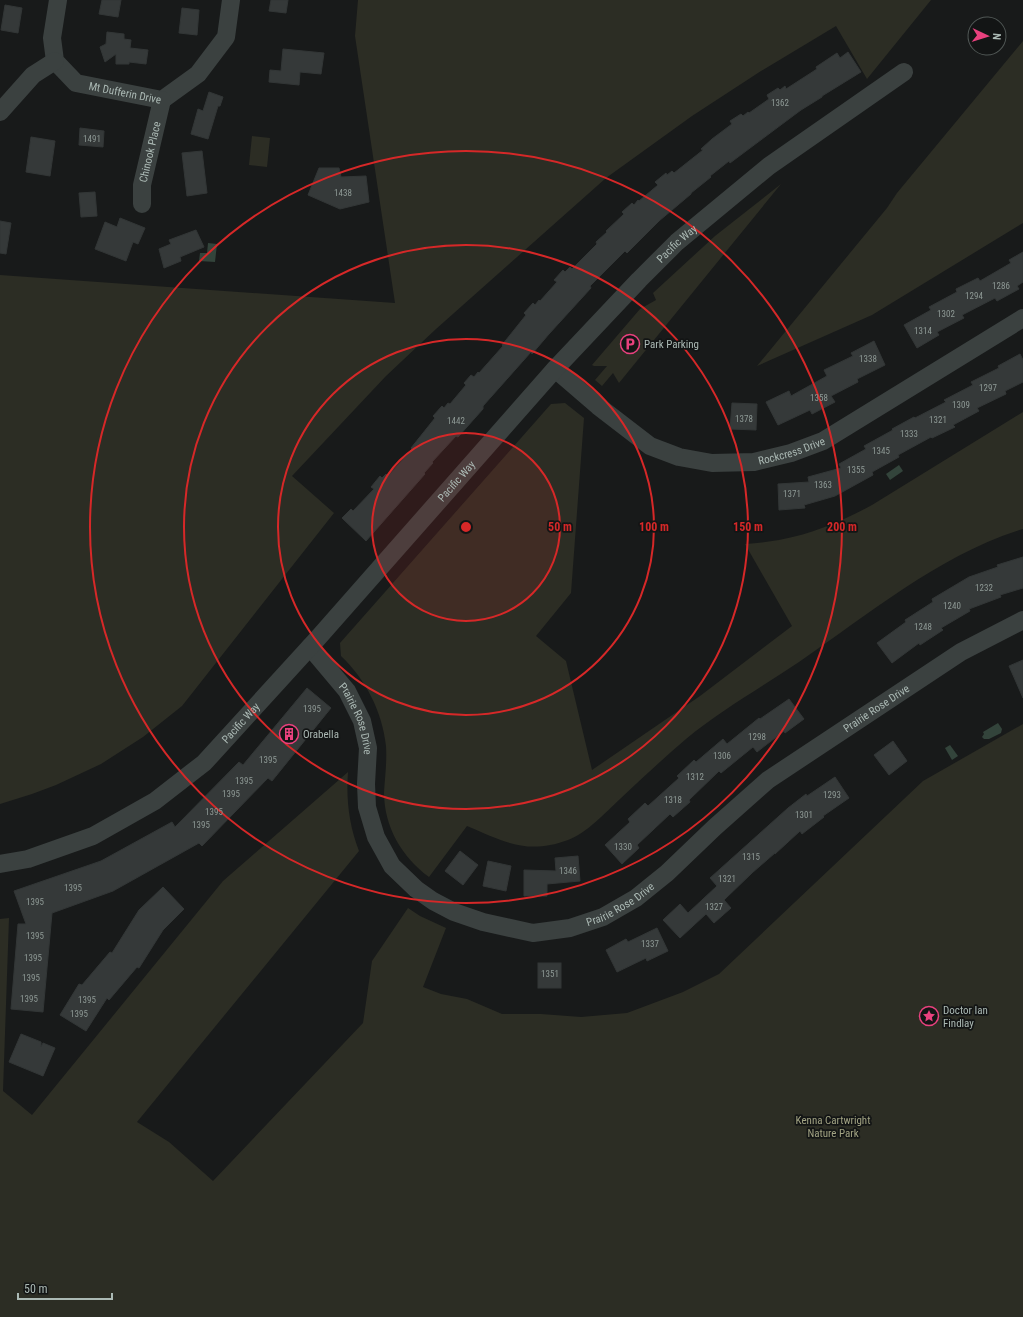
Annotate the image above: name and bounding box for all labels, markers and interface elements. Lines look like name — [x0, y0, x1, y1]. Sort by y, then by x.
north arrow — [967, 16, 1007, 56]
text: N — [990, 33, 1003, 41]
street label: Mt Dufferin Drive — [88, 80, 162, 107]
house number: 1362 — [771, 98, 789, 108]
street label: Chinook Place — [137, 120, 164, 184]
house number: 1491 — [83, 134, 101, 144]
house number: 1438 — [334, 188, 352, 198]
street label: Pacific Way — [654, 222, 700, 266]
house number: 1286 — [992, 281, 1010, 291]
house number: 1294 — [965, 291, 983, 301]
house number: 1302 — [937, 309, 955, 319]
house number: 1314 — [914, 326, 932, 336]
parking icon: Park Parking — [619, 333, 641, 355]
place label: Park Parking — [644, 338, 699, 351]
house number: 1338 — [859, 354, 877, 364]
house number: 1297 — [979, 383, 997, 393]
house number: 1358 — [810, 393, 828, 403]
house number: 1309 — [952, 400, 970, 410]
house number: 1378 — [735, 414, 753, 424]
house number: 1321 — [929, 415, 947, 425]
house number: 1442 — [447, 416, 465, 426]
house number: 1333 — [900, 429, 918, 439]
street label: Rockcress Drive — [757, 435, 827, 468]
house number: 1345 — [872, 446, 890, 456]
street label: Pacific Way — [435, 458, 478, 504]
house number: 1355 — [847, 465, 865, 475]
house number: 1363 — [814, 480, 832, 490]
house number: 1371 — [783, 489, 801, 499]
centre of rings — [459, 520, 473, 534]
text: 50 m — [548, 520, 572, 534]
text: 100 m — [639, 520, 669, 534]
text: 150 m — [733, 520, 763, 534]
text: 200 m — [827, 520, 857, 534]
house number: 1232 — [975, 583, 993, 593]
house number: 1240 — [943, 601, 961, 611]
house number: 1248 — [914, 622, 932, 632]
street label: Prairie Rose Drive — [336, 680, 374, 755]
street label: Prairie Rose Drive — [841, 682, 912, 735]
street label: Pacific Way — [219, 700, 263, 746]
house number: 1395 — [303, 704, 321, 714]
building icon: Orabella — [278, 723, 300, 745]
place label: Orabella — [303, 728, 339, 741]
house number: 1298 — [748, 732, 766, 742]
house number: 1306 — [713, 751, 731, 761]
house number: 1395 — [259, 755, 277, 765]
house number: 1312 — [686, 772, 704, 782]
house number: 1395 — [235, 776, 253, 786]
house number: 1395 — [222, 789, 240, 799]
house number: 1293 — [823, 790, 841, 800]
house number: 1318 — [664, 795, 682, 805]
house number: 1395 — [205, 807, 223, 817]
house number: 1301 — [795, 810, 813, 820]
house number: 1395 — [192, 820, 210, 830]
house number: 1330 — [614, 842, 632, 852]
house number: 1315 — [742, 852, 760, 862]
house number: 1346 — [559, 866, 577, 876]
house number: 1321 — [718, 874, 736, 884]
street label: Prairie Rose Drive — [585, 880, 657, 929]
house number: 1395 — [64, 883, 82, 893]
house number: 1395 — [26, 897, 44, 907]
house number: 1327 — [705, 902, 723, 912]
house number: 1395 — [26, 931, 44, 941]
house number: 1337 — [641, 939, 659, 949]
house number: 1395 — [24, 953, 42, 963]
house number: 1351 — [541, 969, 559, 979]
house number: 1395 — [22, 973, 40, 983]
house number: 1395 — [20, 994, 38, 1004]
house number: 1395 — [78, 995, 96, 1005]
place label: Doctor Ian Findlay — [943, 1004, 988, 1030]
place icon: Doctor Ian Findlay — [918, 1005, 940, 1027]
house number: 1395 — [70, 1009, 88, 1019]
park label: Kenna Cartwright Nature Park — [796, 1114, 870, 1140]
scale bar — [18, 1275, 112, 1301]
text: 50 m — [24, 1282, 48, 1296]

